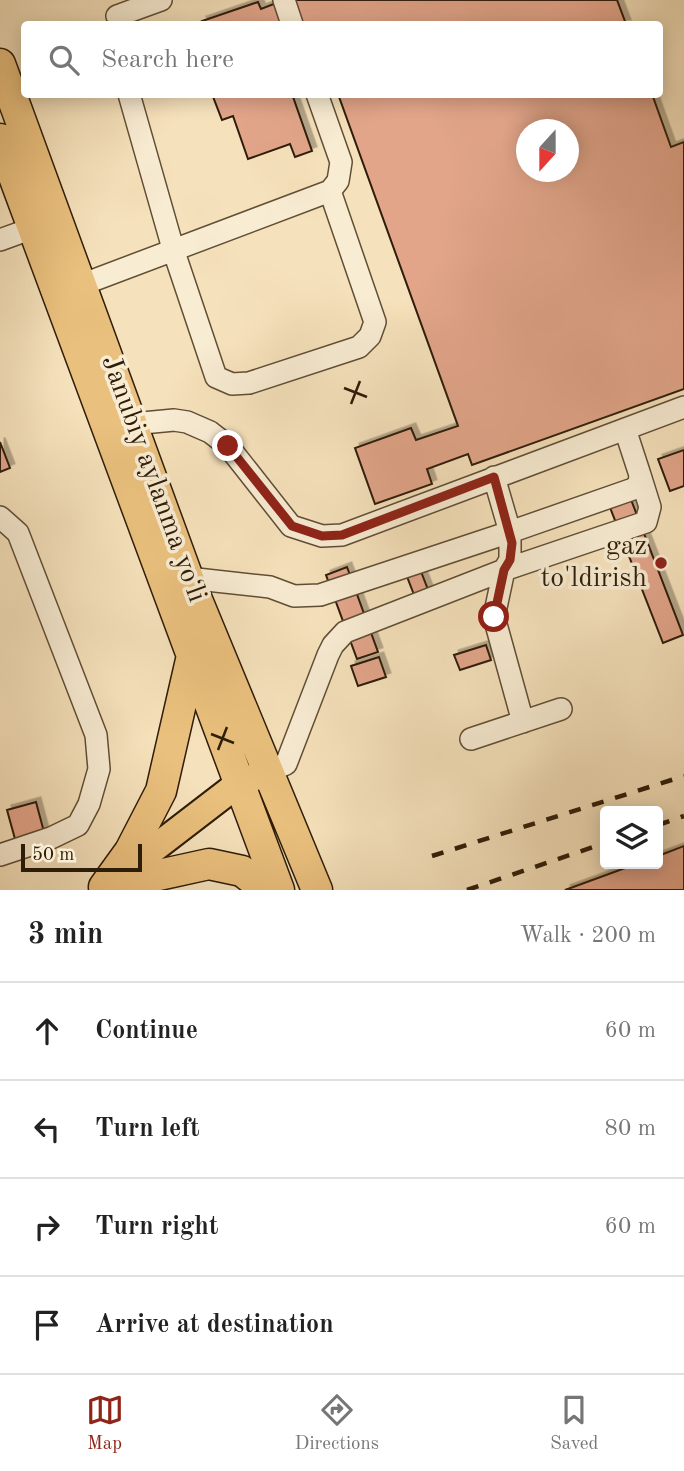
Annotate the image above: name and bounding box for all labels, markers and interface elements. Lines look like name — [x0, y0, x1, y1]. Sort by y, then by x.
search box — [21, 21, 663, 98]
icon: search — [45, 41, 83, 79]
text: Search here — [101, 47, 234, 73]
north arrow — [516, 119, 579, 182]
street label: Janubiy aylanma yoʻli — [95, 352, 211, 606]
route end — [212, 430, 243, 461]
place label: gaz to'ldirish — [540, 533, 647, 593]
marker: gaz to'ldirish — [653, 555, 669, 571]
route start — [478, 601, 509, 632]
map controls — [600, 806, 663, 869]
button: layers — [600, 806, 663, 869]
scale bar — [21, 841, 142, 873]
text: 50 m — [32, 846, 74, 865]
text: 3 min — [28, 920, 103, 950]
text: Walk · 200 m — [520, 924, 656, 947]
icon: ahead — [28, 1012, 66, 1050]
text: Continue — [95, 1018, 198, 1044]
text: 60 m — [605, 1019, 656, 1042]
icon: left — [28, 1110, 66, 1148]
text: Turn left — [95, 1116, 200, 1142]
text: 80 m — [605, 1117, 656, 1140]
icon: right — [28, 1208, 66, 1246]
text: Turn right — [95, 1214, 218, 1240]
text: 60 m — [605, 1215, 656, 1238]
icon: arrive — [28, 1306, 66, 1344]
text: Arrive at destination — [95, 1312, 334, 1338]
tab: Map — [86, 1391, 124, 1456]
tab: Directions — [295, 1391, 379, 1456]
tab: Saved — [550, 1391, 598, 1456]

